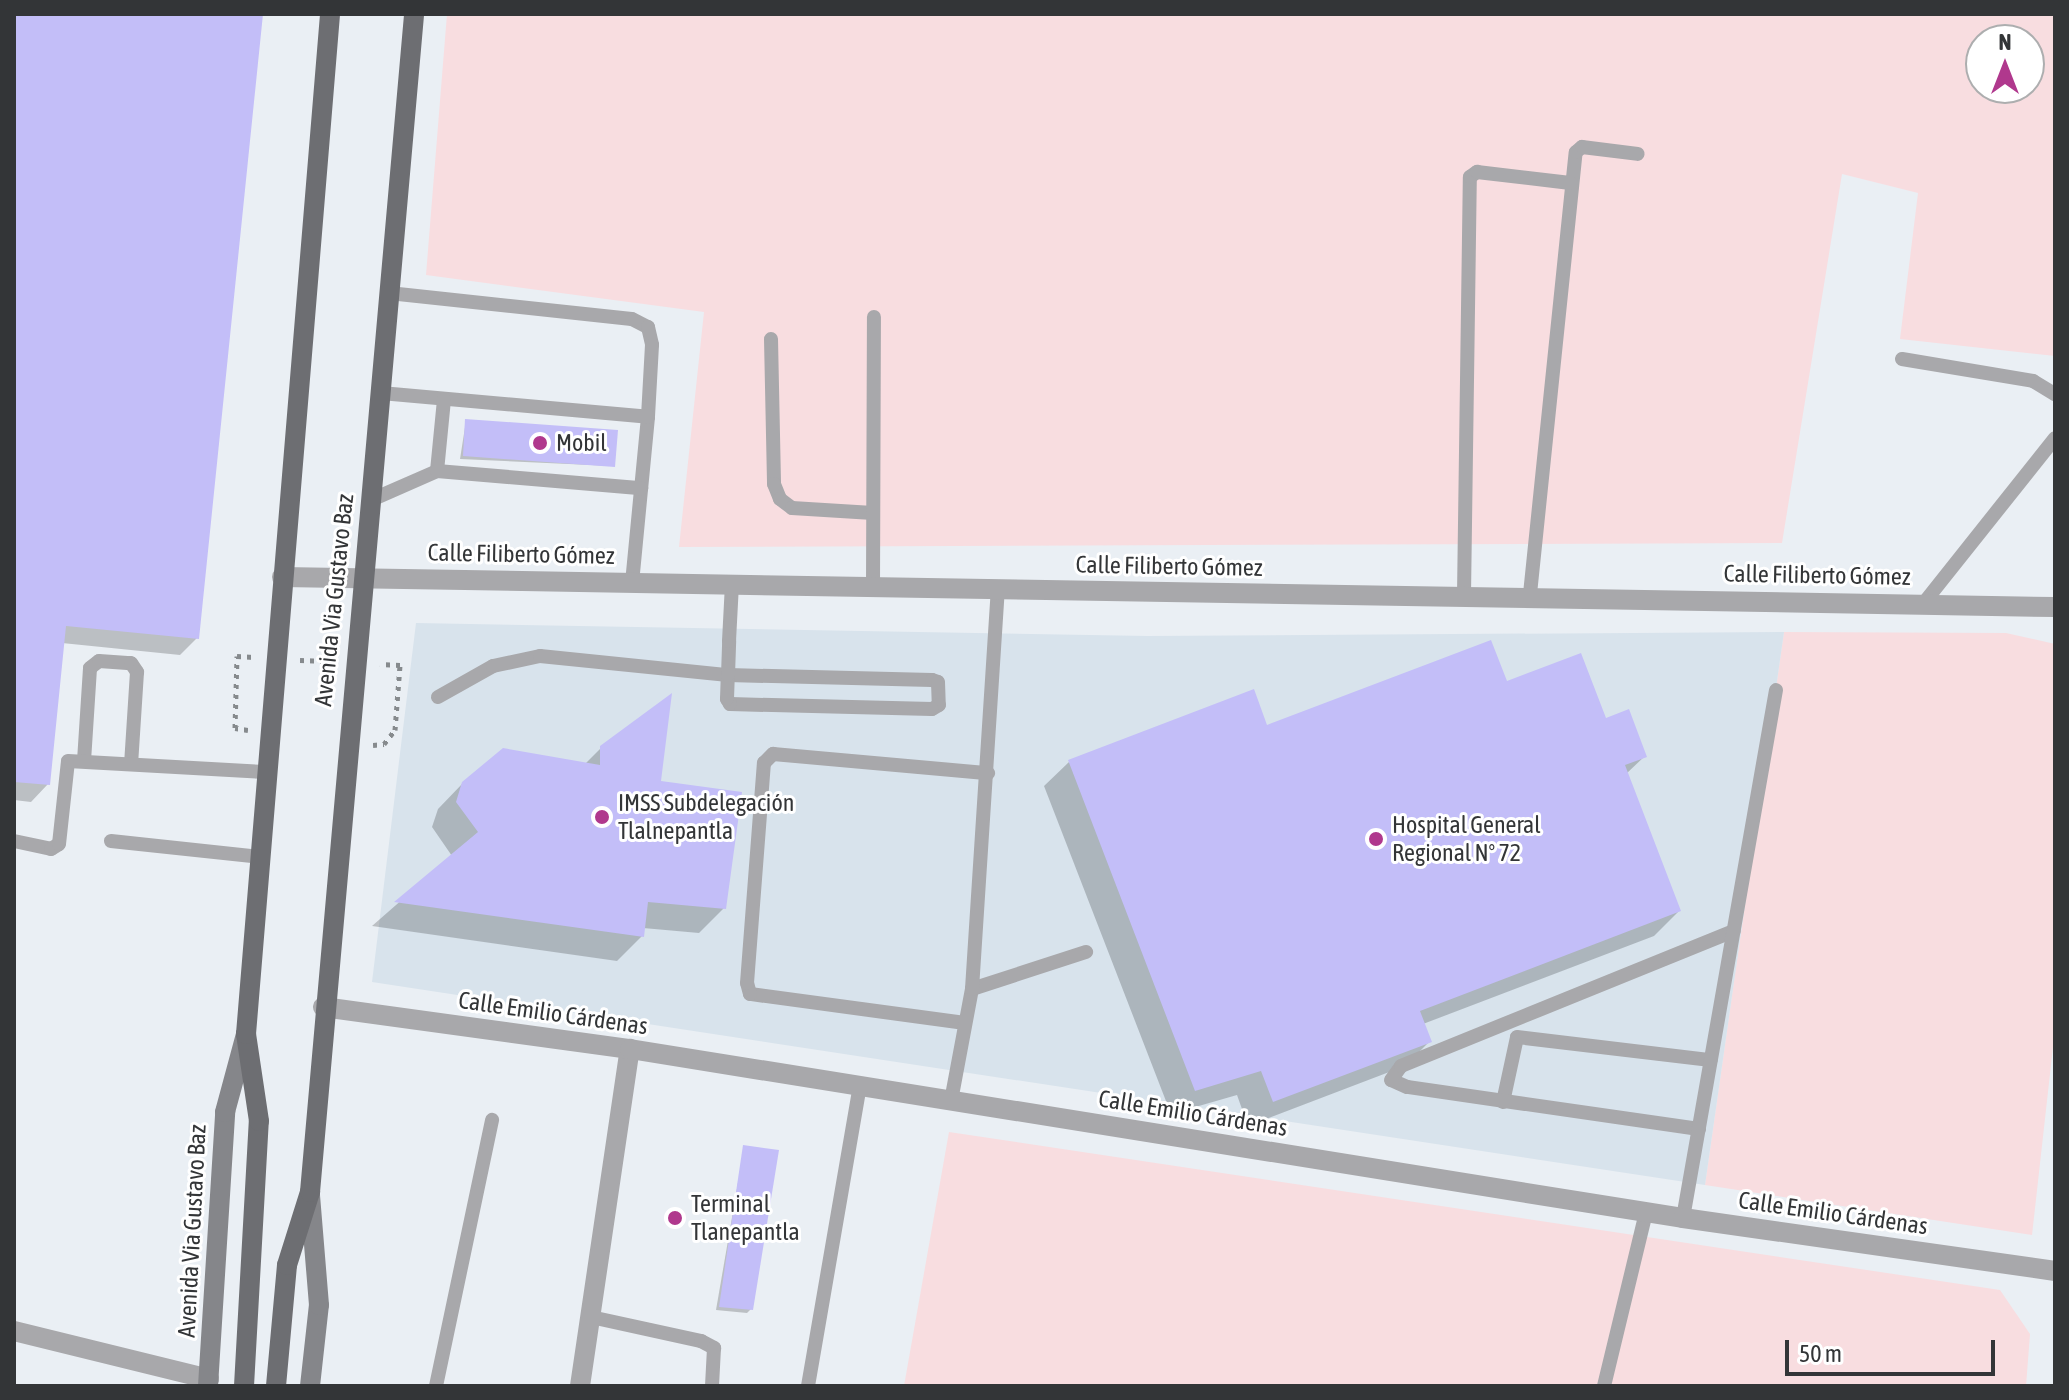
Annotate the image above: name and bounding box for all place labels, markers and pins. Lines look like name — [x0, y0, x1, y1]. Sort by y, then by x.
place label: Mobil — [556, 429, 607, 457]
marker: Mobil — [531, 434, 549, 452]
place label: IMSS Subdelegación Tlalnepantla — [618, 789, 794, 845]
marker: IMSS Subdelegación Tlalnepantla — [593, 808, 611, 826]
place label: Hospital General Regional N° 72 — [1392, 811, 1541, 867]
marker: Hospital General Regional N° 72 — [1367, 830, 1385, 848]
place label: Terminal Tlanepantla — [691, 1190, 800, 1246]
marker: Terminal Tlanepantla — [666, 1209, 684, 1227]

